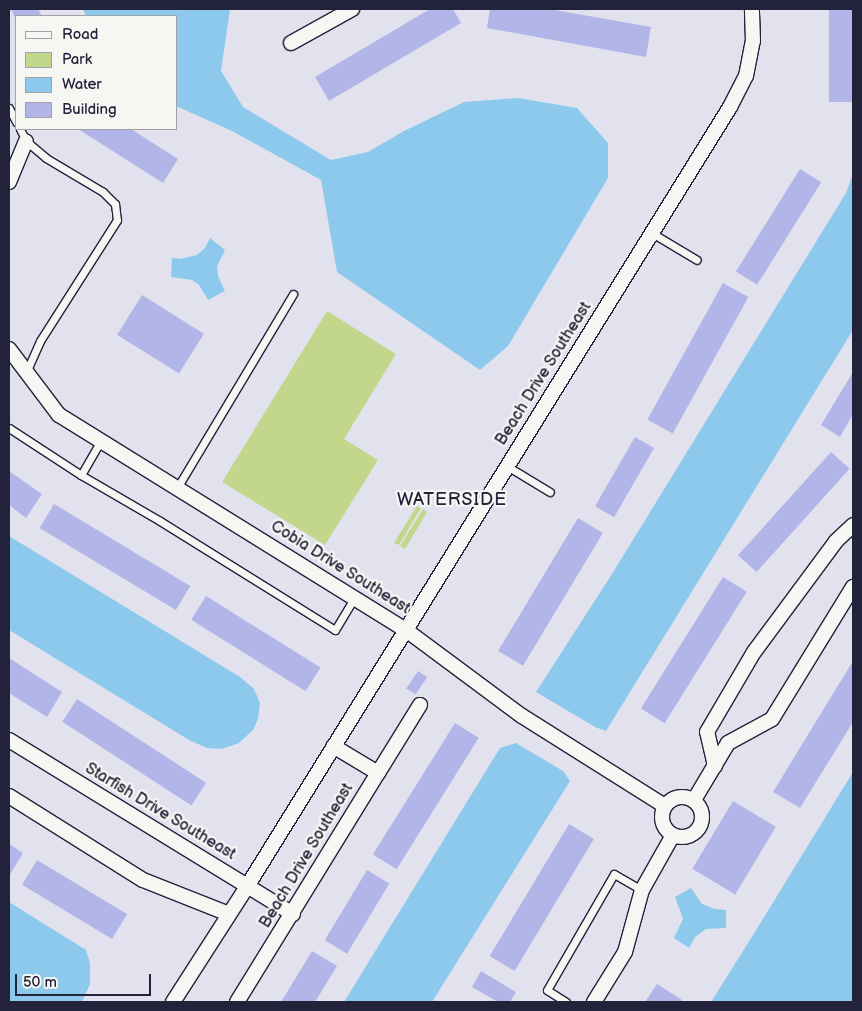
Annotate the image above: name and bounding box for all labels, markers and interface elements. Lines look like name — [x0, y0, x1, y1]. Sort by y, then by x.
legend — [15, 15, 178, 130]
text: Road — [62, 25, 98, 44]
text: Park — [62, 50, 92, 69]
text: Water — [62, 75, 102, 94]
text: Building — [62, 100, 117, 119]
street label: Beach Drive Southeast — [492, 299, 596, 449]
district label: WATERSIDE — [396, 489, 508, 511]
street label: Cobia Drive Southeast — [267, 517, 413, 619]
street label: Starfish Drive Southeast — [81, 759, 239, 865]
street label: Beach Drive Southeast — [256, 780, 358, 932]
scale bar — [18, 964, 154, 996]
text: 50 m — [23, 973, 57, 992]

